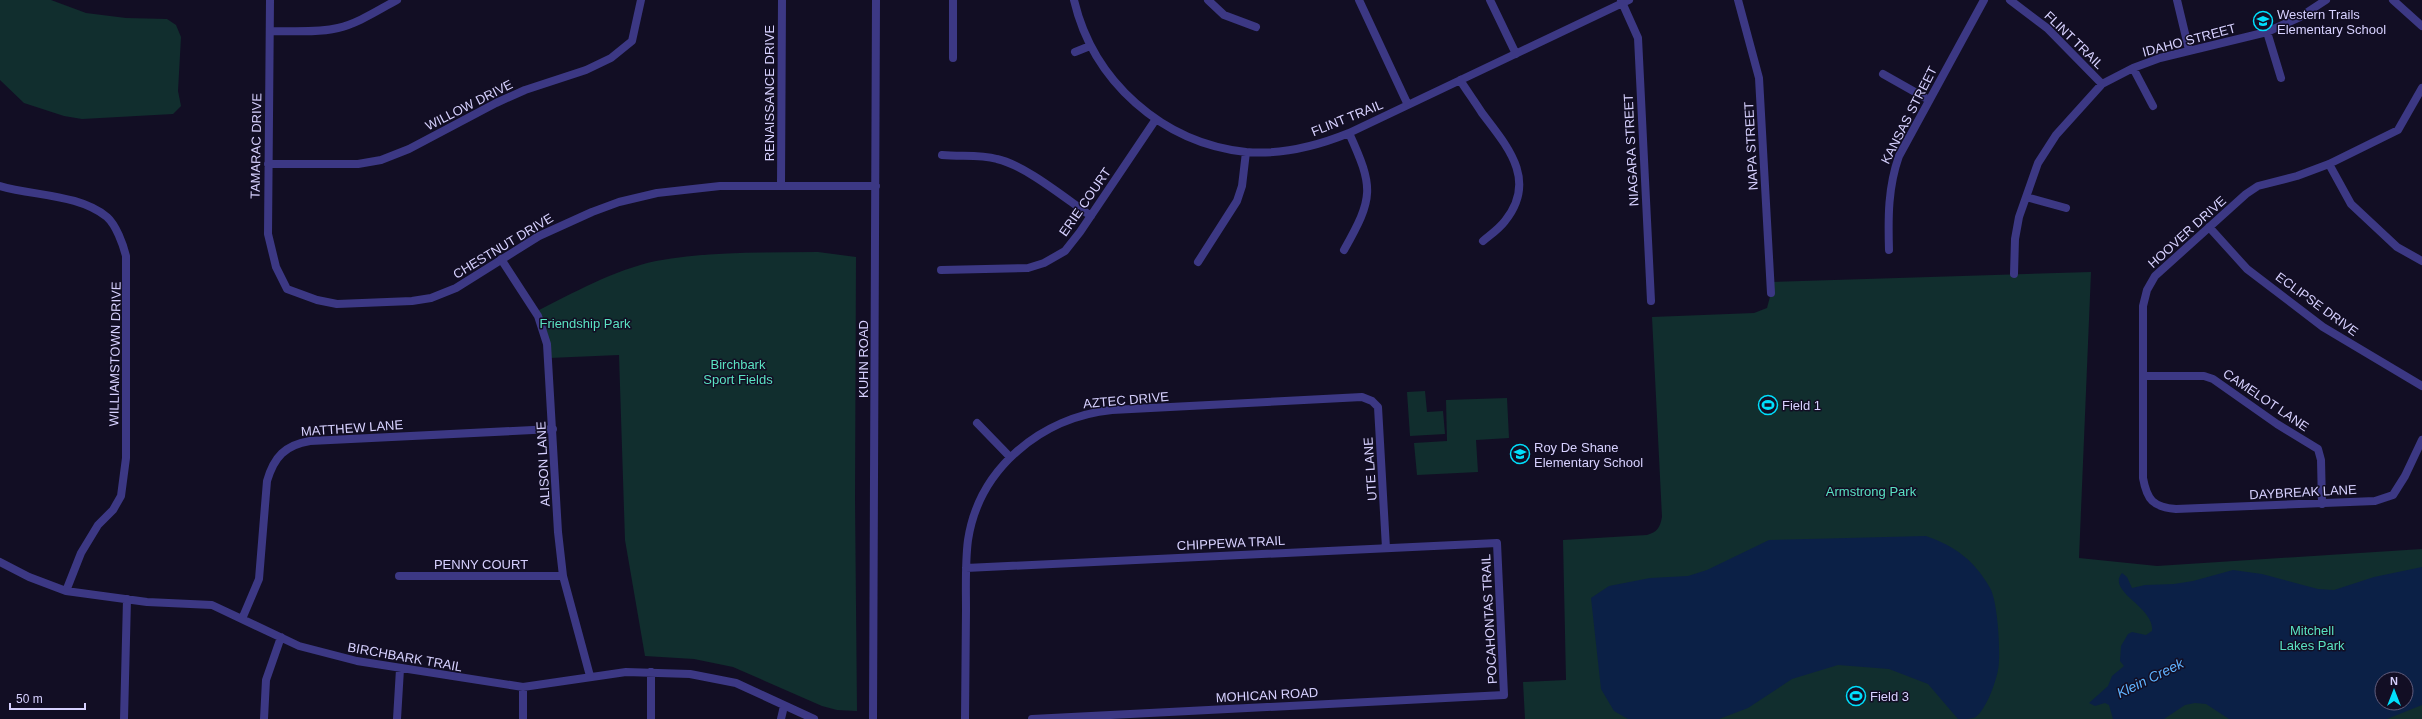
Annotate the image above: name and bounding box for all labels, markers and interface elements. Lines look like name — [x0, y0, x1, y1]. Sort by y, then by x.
place label: Western Trails Elementary School — [2277, 7, 2386, 37]
street label: FLINT TRAIL — [2041, 8, 2107, 72]
school or university icon: Western Trails Elementary School — [2252, 10, 2274, 32]
street label: IDAHO STREET — [2141, 20, 2237, 60]
street label: RENAISSANCE DRIVE — [762, 24, 777, 161]
street label: KANSAS STREET — [1878, 64, 1940, 166]
street label: WILLOW DRIVE — [423, 76, 515, 133]
street label: TAMARAC DRIVE — [248, 93, 264, 199]
street label: NIAGARA STREET — [1621, 93, 1641, 207]
street label: FLINT TRAIL — [1309, 97, 1385, 139]
street label: NAPA STREET — [1741, 101, 1761, 191]
street label: ERIE COURT — [1056, 165, 1114, 239]
street label: HOOVER DRIVE — [2145, 193, 2229, 271]
street label: CHESTNUT DRIVE — [450, 210, 556, 282]
street label: ECLIPSE DRIVE — [2273, 269, 2361, 339]
street label: WILLIAMSTOWN DRIVE — [106, 281, 124, 427]
park label: Friendship Park — [539, 316, 631, 331]
street label: KUHN ROAD — [856, 320, 871, 398]
park label: Birchbark Sport Fields — [703, 357, 773, 387]
street label: CAMELOT LANE — [2220, 366, 2312, 434]
street label: AZTEC DRIVE — [1083, 389, 1170, 411]
sports icon: Field 1 — [1757, 394, 1779, 416]
place label: Field 1 — [1782, 398, 1821, 413]
street label: MATTHEW LANE — [300, 417, 404, 439]
street label: ALISON LANE — [533, 421, 553, 507]
street label: UTE LANE — [1360, 436, 1380, 501]
place label: Roy De Shane Elementary School — [1534, 440, 1643, 470]
school or university icon: Roy De Shane Elementary School — [1509, 443, 1531, 465]
street label: DAYBREAK LANE — [2249, 482, 2357, 502]
park label: Armstrong Park — [1826, 484, 1917, 499]
street label: CHIPPEWA TRAIL — [1176, 533, 1286, 553]
street label: POCAHONTAS TRAIL — [1478, 554, 1500, 684]
street label: PENNY COURT — [434, 557, 528, 572]
park label: Mitchell Lakes Park — [2279, 623, 2345, 653]
street label: BIRCHBARK TRAIL — [347, 640, 463, 674]
water label: Klein Creek — [2114, 655, 2187, 701]
north arrow — [2374, 671, 2414, 711]
text: N — [2390, 675, 2398, 687]
scale bar — [10, 685, 85, 711]
street label: MOHICAN ROAD — [1215, 685, 1319, 705]
sports icon: Field 3 — [1845, 685, 1867, 707]
place label: Field 3 — [1870, 689, 1909, 704]
text: 50 m — [16, 692, 43, 706]

